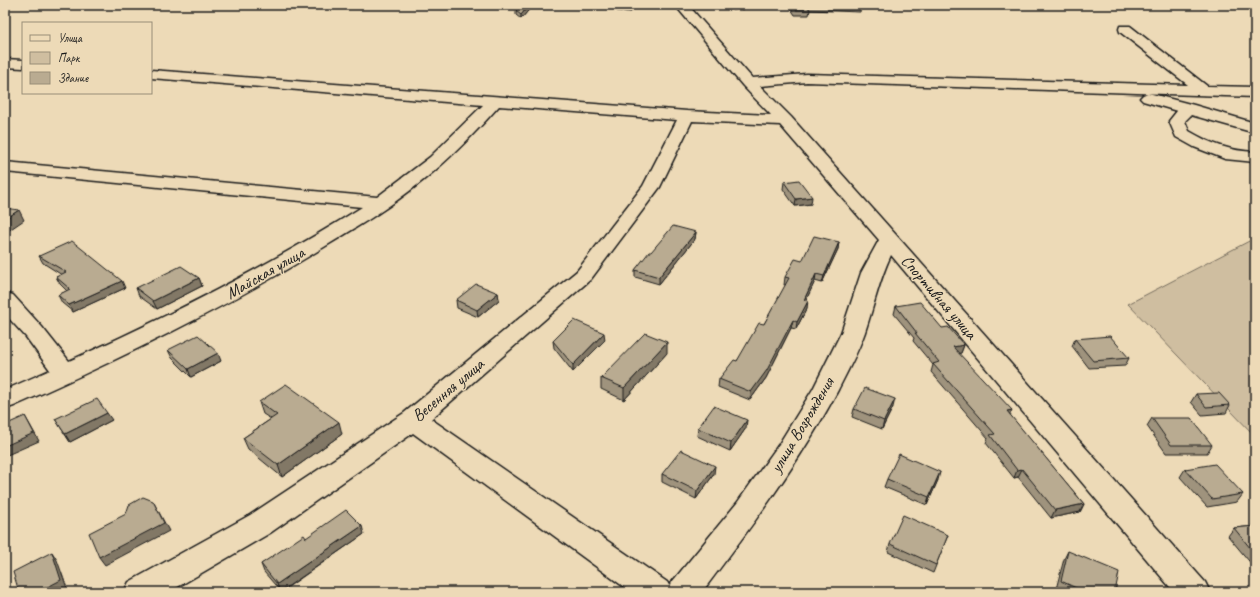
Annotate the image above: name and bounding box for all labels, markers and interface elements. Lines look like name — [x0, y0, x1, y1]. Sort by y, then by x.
legend — [22, 22, 152, 94]
text: Улица — [58, 30, 83, 46]
text: Парк — [58, 50, 81, 66]
text: Здание — [58, 70, 89, 86]
street label: Майская улица — [222, 242, 309, 304]
street label: Спортивная улица — [897, 250, 982, 345]
street label: Весенняя улица — [408, 353, 489, 426]
street label: улица Возрождения — [765, 372, 839, 477]

